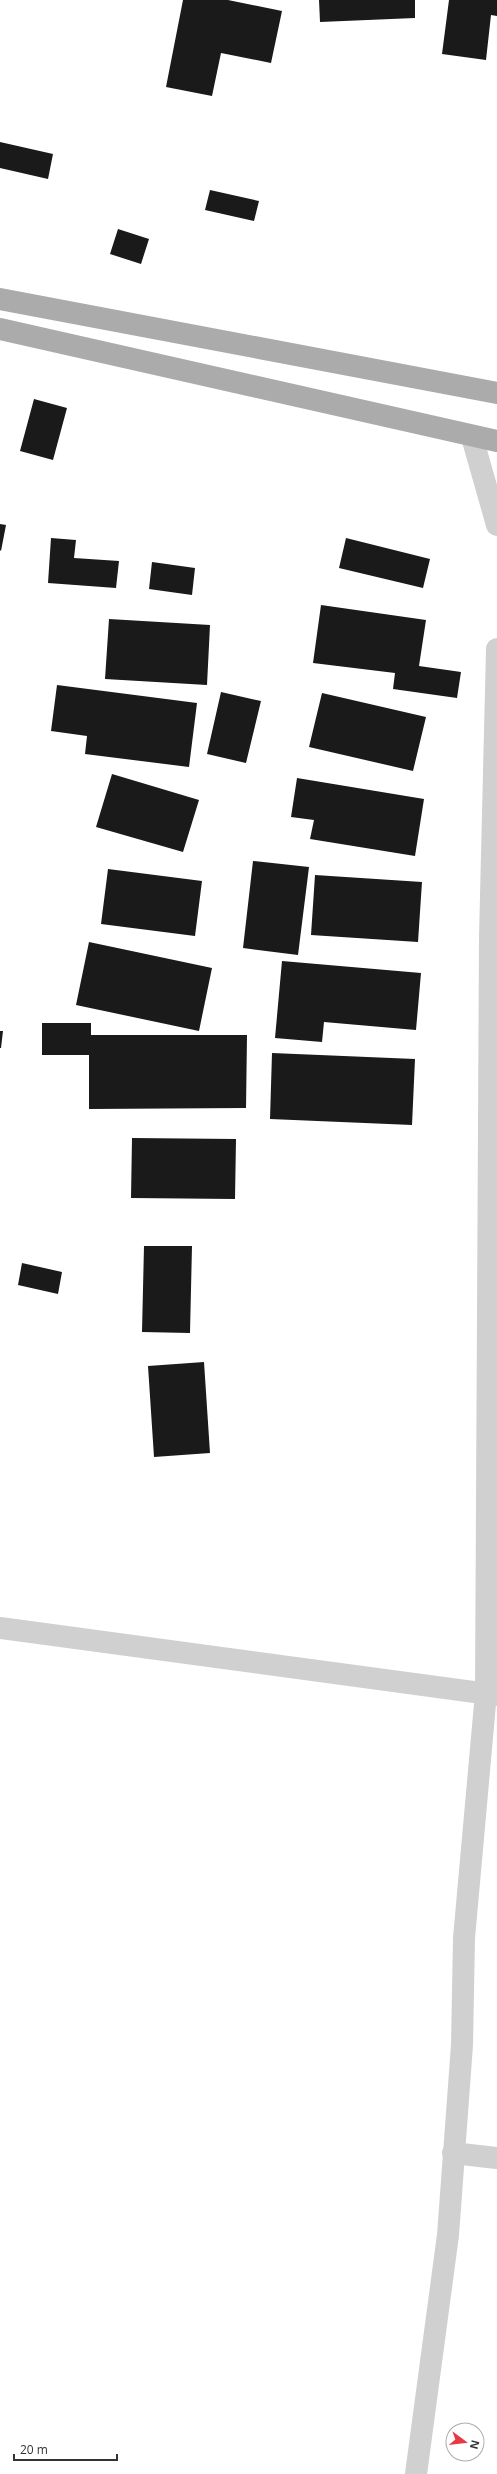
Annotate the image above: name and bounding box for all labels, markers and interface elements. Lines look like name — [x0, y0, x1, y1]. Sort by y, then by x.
north arrow — [445, 2422, 485, 2462]
scale bar — [14, 2436, 117, 2462]
text: N — [467, 2438, 484, 2451]
text: 20 m — [20, 2441, 48, 2458]

